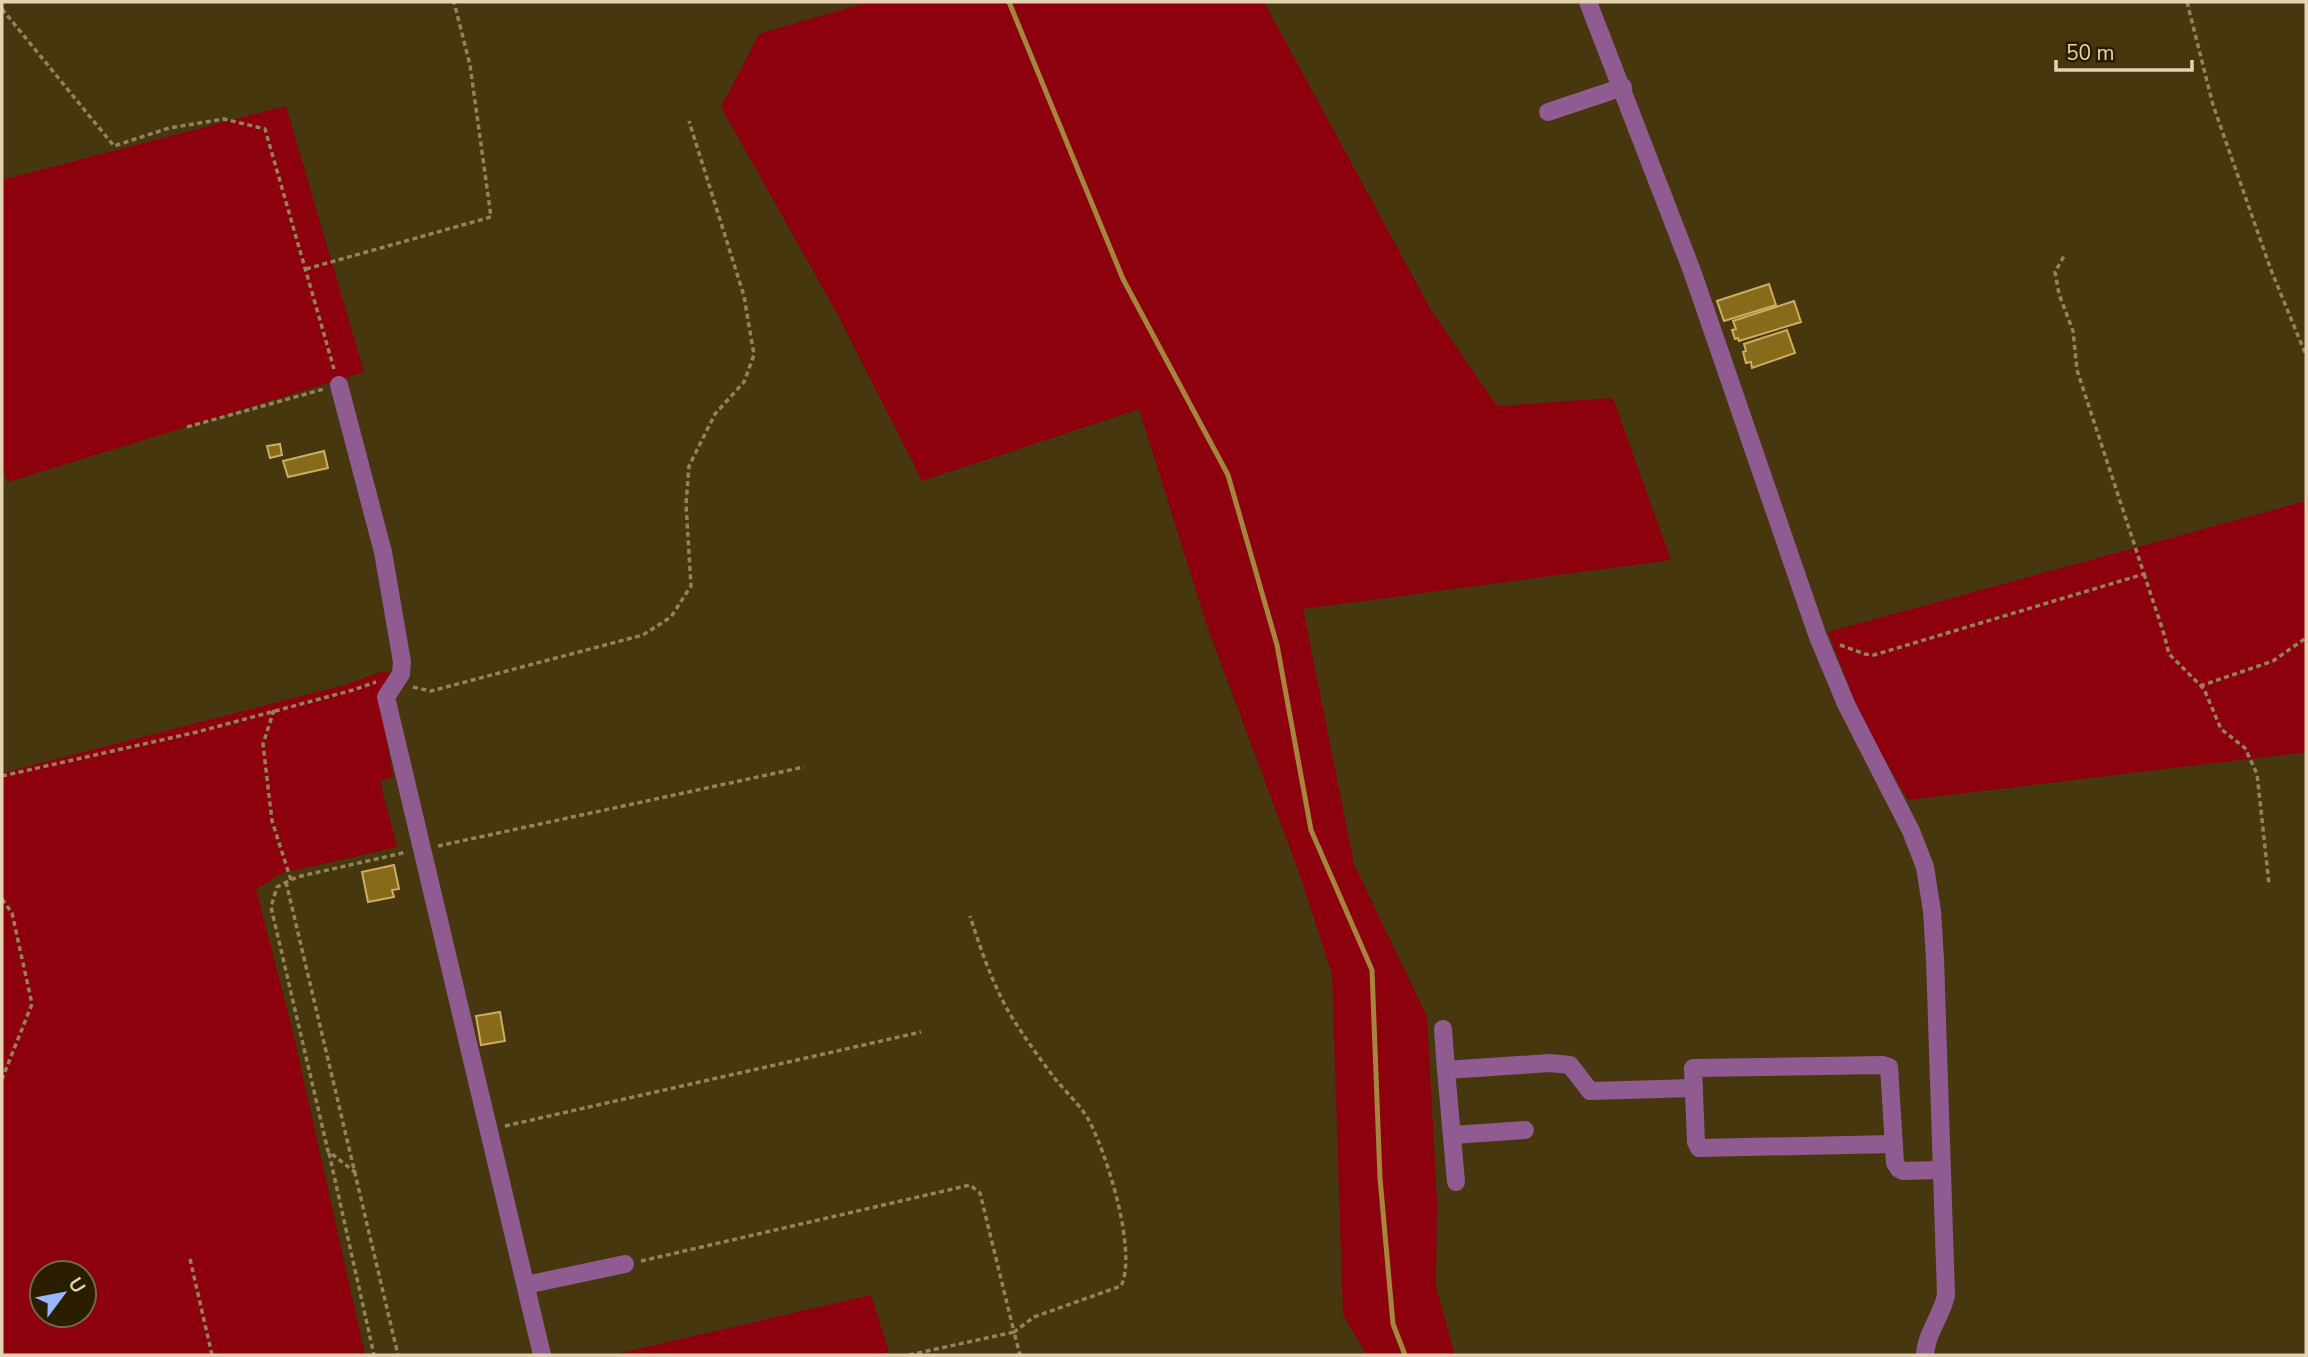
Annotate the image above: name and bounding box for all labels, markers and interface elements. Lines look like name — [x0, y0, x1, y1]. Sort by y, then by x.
scale bar — [2056, 28, 2192, 72]
text: 50 m — [2066, 39, 2115, 67]
north arrow — [28, 1259, 98, 1329]
text: U — [62, 1273, 91, 1298]

